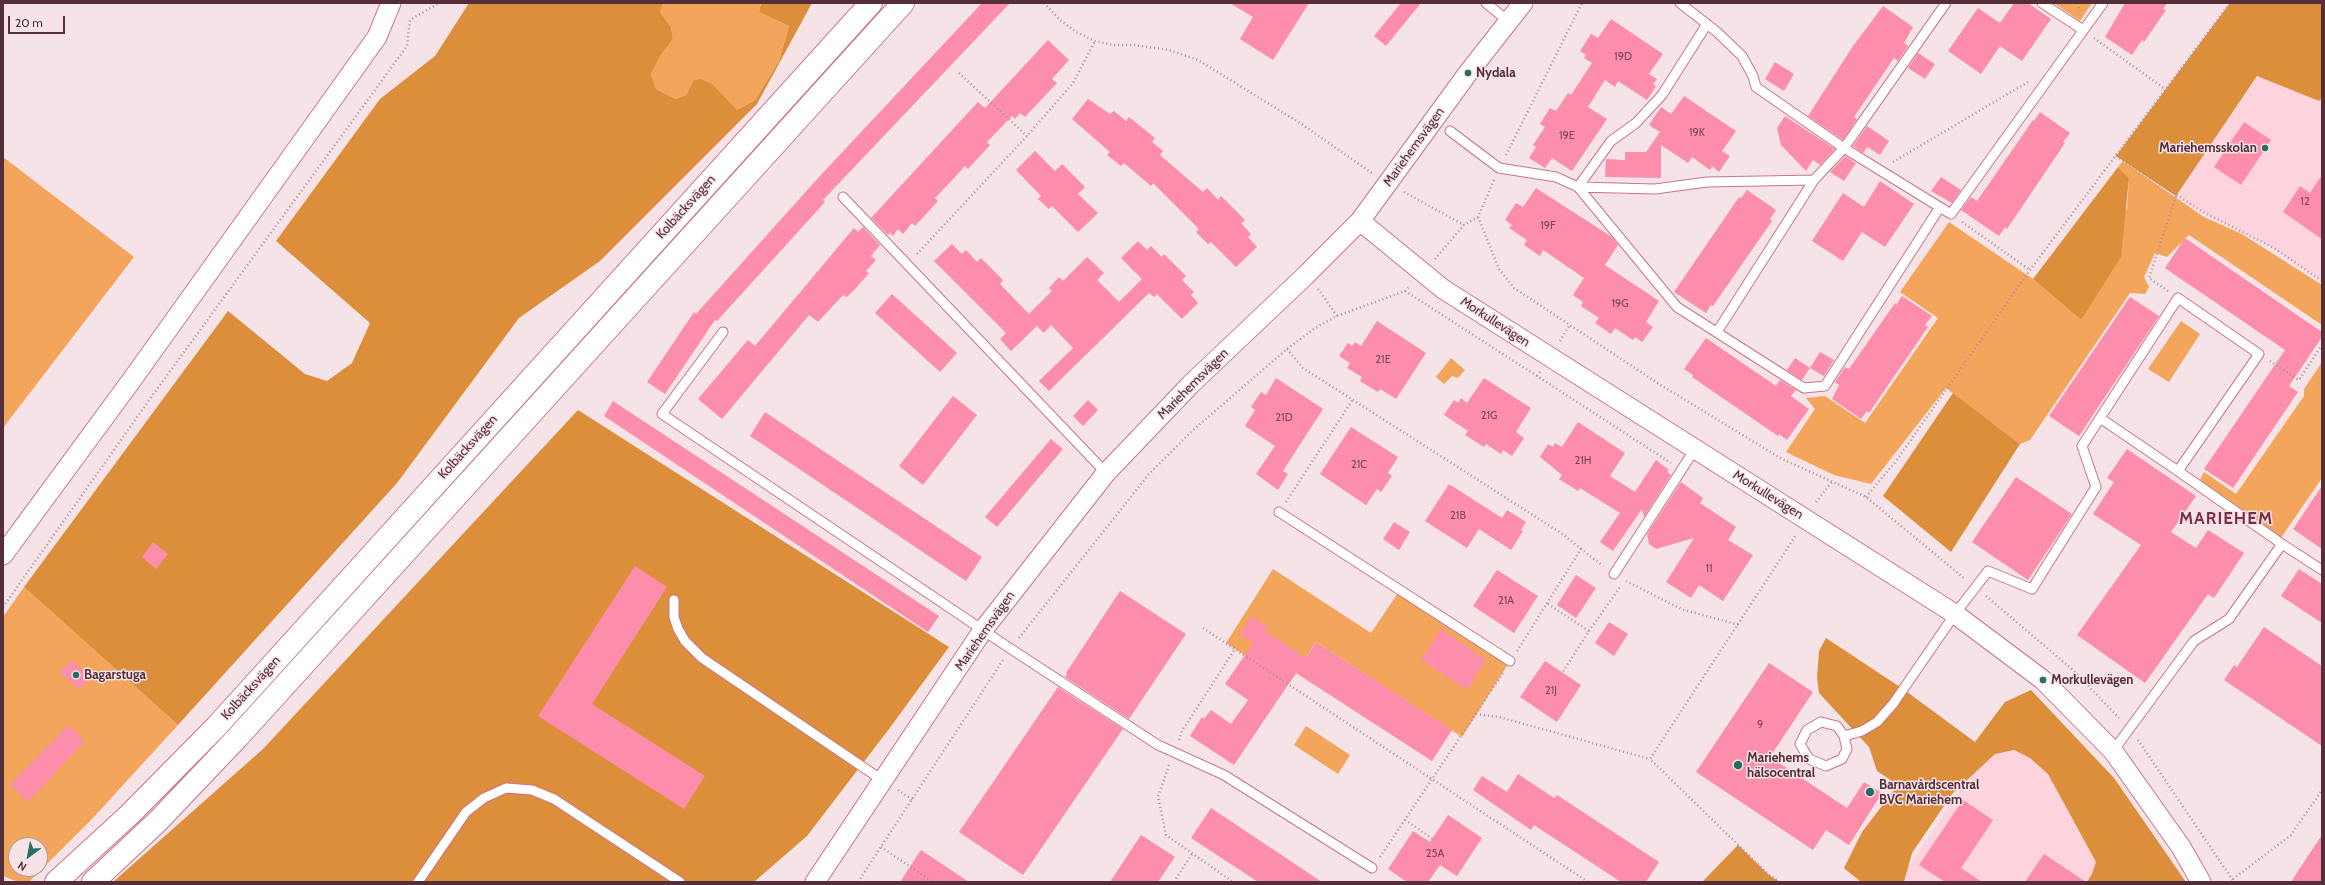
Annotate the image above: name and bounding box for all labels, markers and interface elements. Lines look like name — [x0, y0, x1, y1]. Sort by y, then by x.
scale bar — [10, 8, 67, 34]
text: 20 m — [15, 15, 43, 30]
house number: 19D — [1614, 50, 1632, 64]
place label: Nydala — [1476, 65, 1516, 81]
marker: Nydala — [1463, 68, 1473, 78]
street label: Mariehemsvägen — [1380, 105, 1448, 189]
house number: 19K — [1689, 126, 1705, 140]
house number: 19E — [1559, 129, 1575, 143]
place label: Mariehemsskolan — [2159, 140, 2257, 156]
marker: Mariehemsskolan — [2260, 143, 2270, 153]
street label: Kolbäcksvägen — [653, 172, 719, 242]
house number: 12 — [2300, 195, 2310, 209]
house number: 19F — [1540, 219, 1556, 233]
street label: Morkullevägen — [1457, 294, 1533, 350]
house number: 19G — [1611, 297, 1629, 311]
street label: Mariehemsvägen — [1154, 345, 1232, 423]
house number: 21E — [1375, 353, 1391, 367]
house number: 21G — [1481, 409, 1497, 423]
house number: 21D — [1275, 411, 1293, 425]
street label: Kolbäcksvägen — [435, 412, 501, 482]
house number: 21H — [1574, 454, 1592, 468]
house number: 21C — [1351, 458, 1367, 472]
street label: Morkullevägen — [1730, 467, 1806, 523]
house number: 21B — [1450, 509, 1466, 523]
district label: MARIEHEM — [2179, 509, 2273, 529]
house number: 11 — [1705, 562, 1713, 576]
street label: Mariehemsvägen — [952, 588, 1018, 674]
house number: 21A — [1498, 594, 1514, 608]
street label: Kolbäcksvägen — [218, 653, 284, 723]
place label: Bagarstuga — [84, 667, 146, 683]
marker: Bagarstuga — [71, 670, 81, 680]
place label: Morkullevägen — [2051, 672, 2133, 688]
marker: Morkullevägen — [2038, 675, 2048, 685]
house number: 21J — [1545, 684, 1557, 698]
house number: 9 — [1757, 718, 1763, 732]
place label: Mariehems hälsocentral — [1747, 750, 1815, 781]
marker: Mariehems hälsocentral — [1732, 759, 1744, 771]
place label: Barnavårdscentral BVC Mariehem — [1879, 777, 1980, 808]
marker: Barnavårdscentral BVC Mariehem — [1864, 786, 1876, 798]
north arrow — [8, 837, 48, 877]
house number: 25A — [1426, 847, 1444, 861]
text: N — [15, 858, 29, 874]

